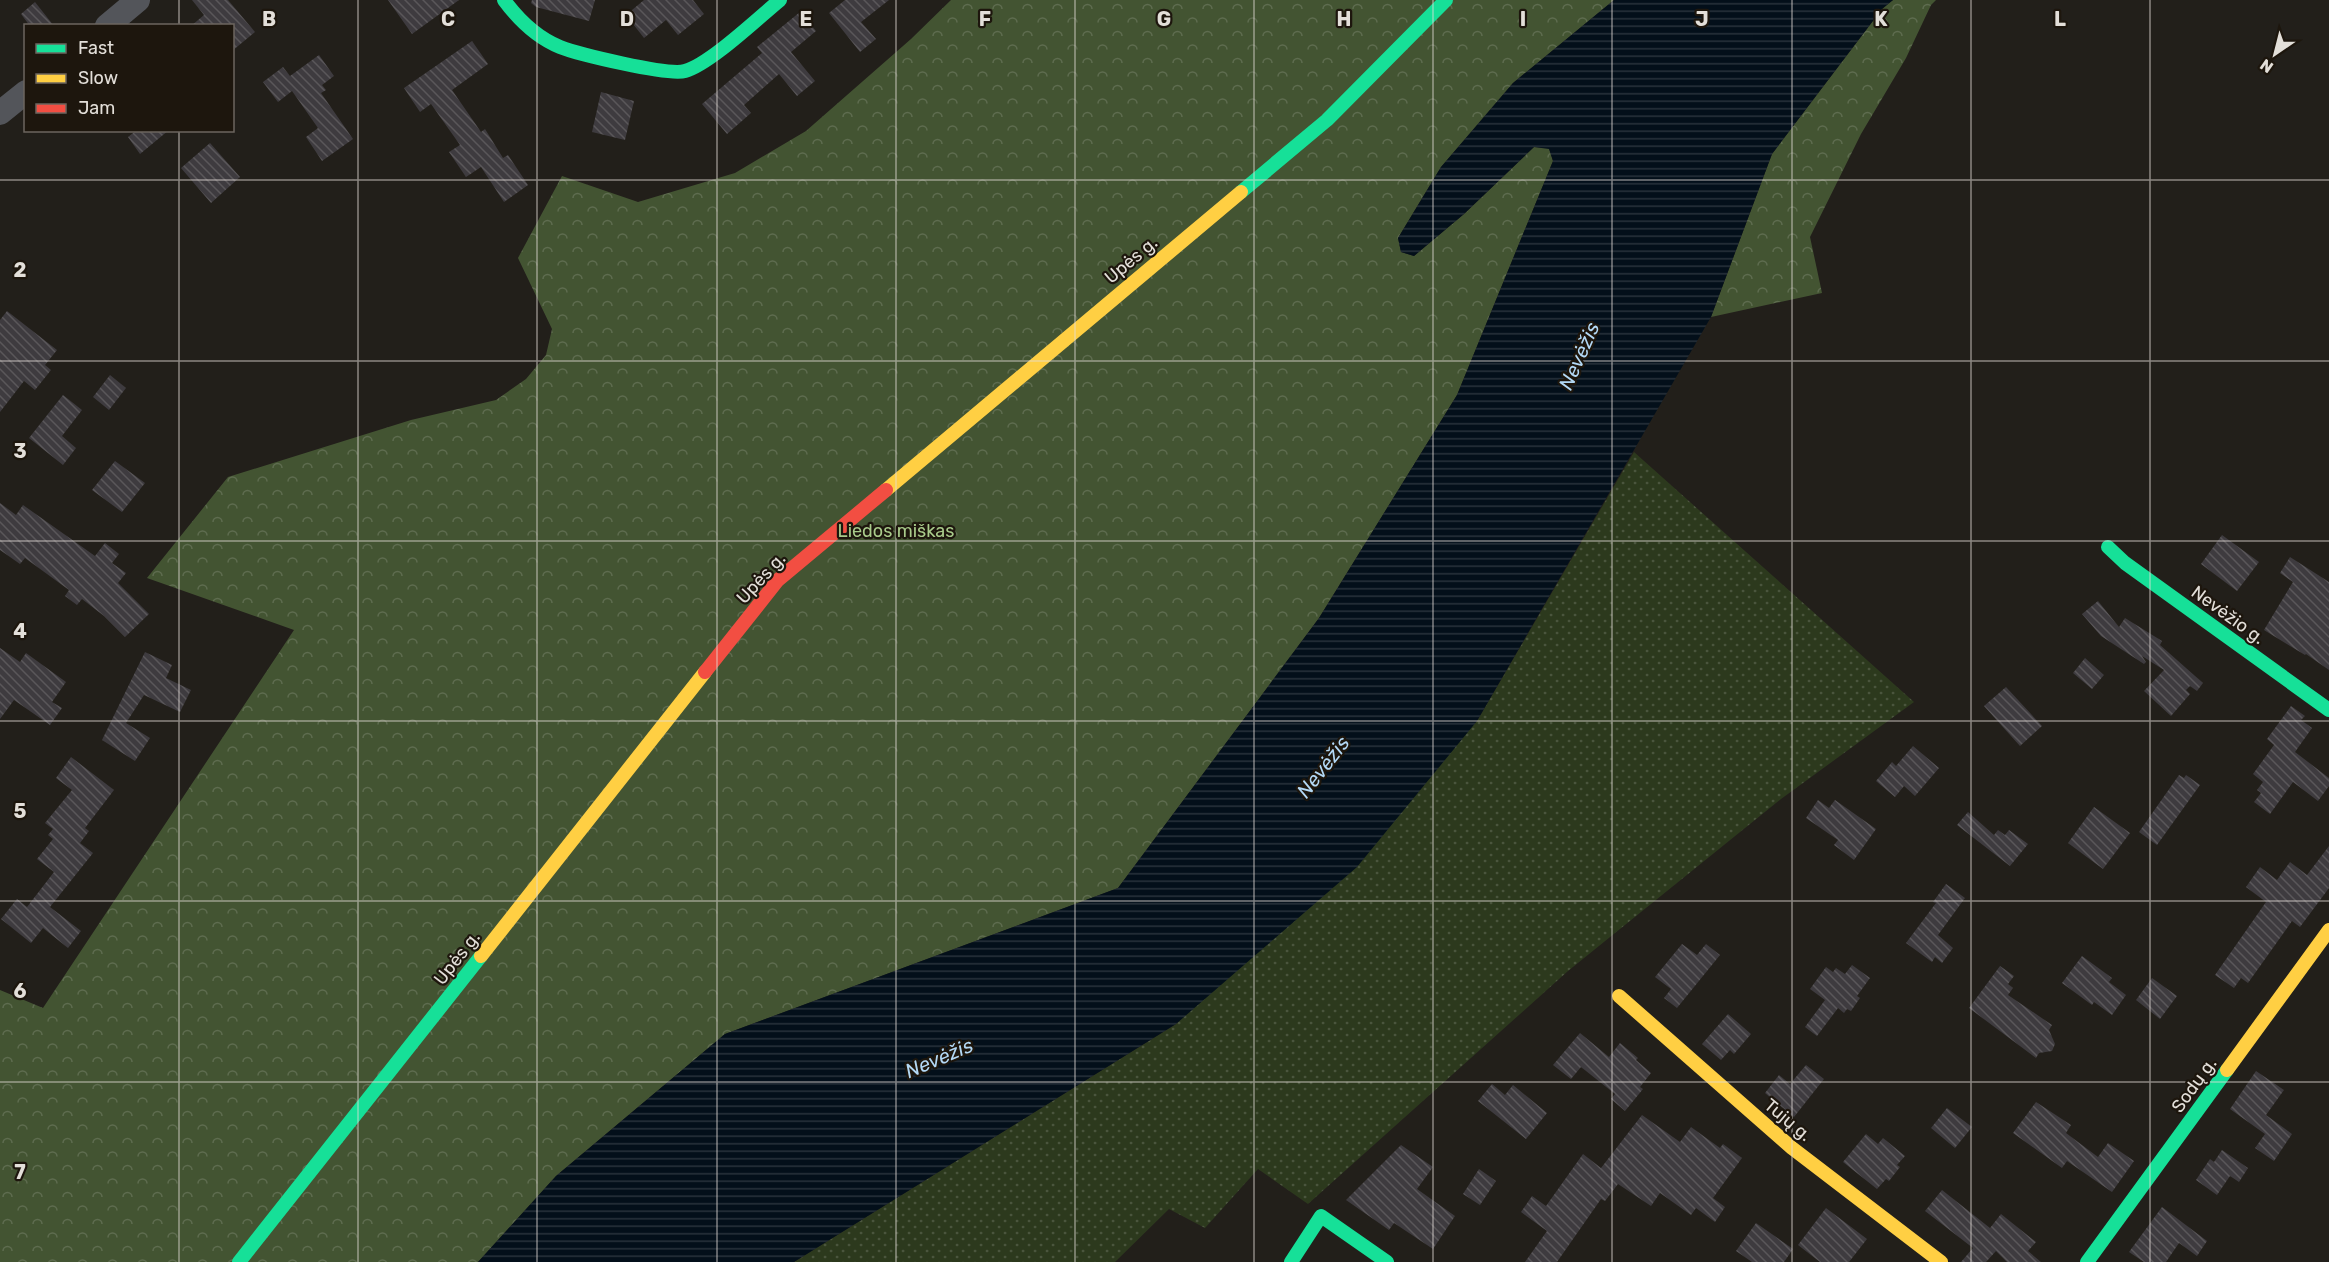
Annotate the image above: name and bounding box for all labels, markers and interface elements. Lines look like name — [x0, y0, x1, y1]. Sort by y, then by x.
text: B — [262, 7, 276, 31]
text: C — [441, 7, 455, 31]
text: D — [620, 7, 634, 31]
text: E — [800, 7, 812, 31]
text: F — [979, 7, 991, 31]
text: G — [1157, 7, 1171, 31]
text: H — [1337, 7, 1351, 31]
text: I — [1520, 7, 1526, 31]
text: J — [1695, 7, 1709, 31]
text: K — [1874, 7, 1888, 31]
text: L — [2054, 7, 2066, 31]
legend — [24, 24, 234, 132]
north arrow — [2245, 24, 2305, 84]
text: Fast — [78, 37, 114, 59]
text: N — [2257, 55, 2277, 77]
text: Slow — [78, 67, 118, 89]
text: Jam — [78, 97, 115, 119]
street label: Upės g. — [1100, 232, 1162, 288]
text: 2 — [14, 258, 27, 282]
water label: Nevėžis — [1553, 318, 1605, 394]
text: 3 — [13, 439, 27, 463]
park label: Liedos miškas — [838, 520, 954, 542]
street label: Upės g. — [732, 548, 790, 608]
street label: Nevėžio g. — [2187, 581, 2269, 649]
text: 4 — [13, 619, 27, 643]
water label: Nevėžis — [1291, 731, 1355, 803]
text: 5 — [14, 799, 27, 823]
street label: Upės g. — [429, 927, 485, 989]
text: 6 — [13, 979, 27, 1003]
water label: Nevėžis — [901, 1033, 977, 1083]
street label: Sodų g. — [2167, 1053, 2221, 1117]
street label: Tujų g. — [1760, 1094, 1816, 1146]
text: 7 — [14, 1160, 26, 1184]

